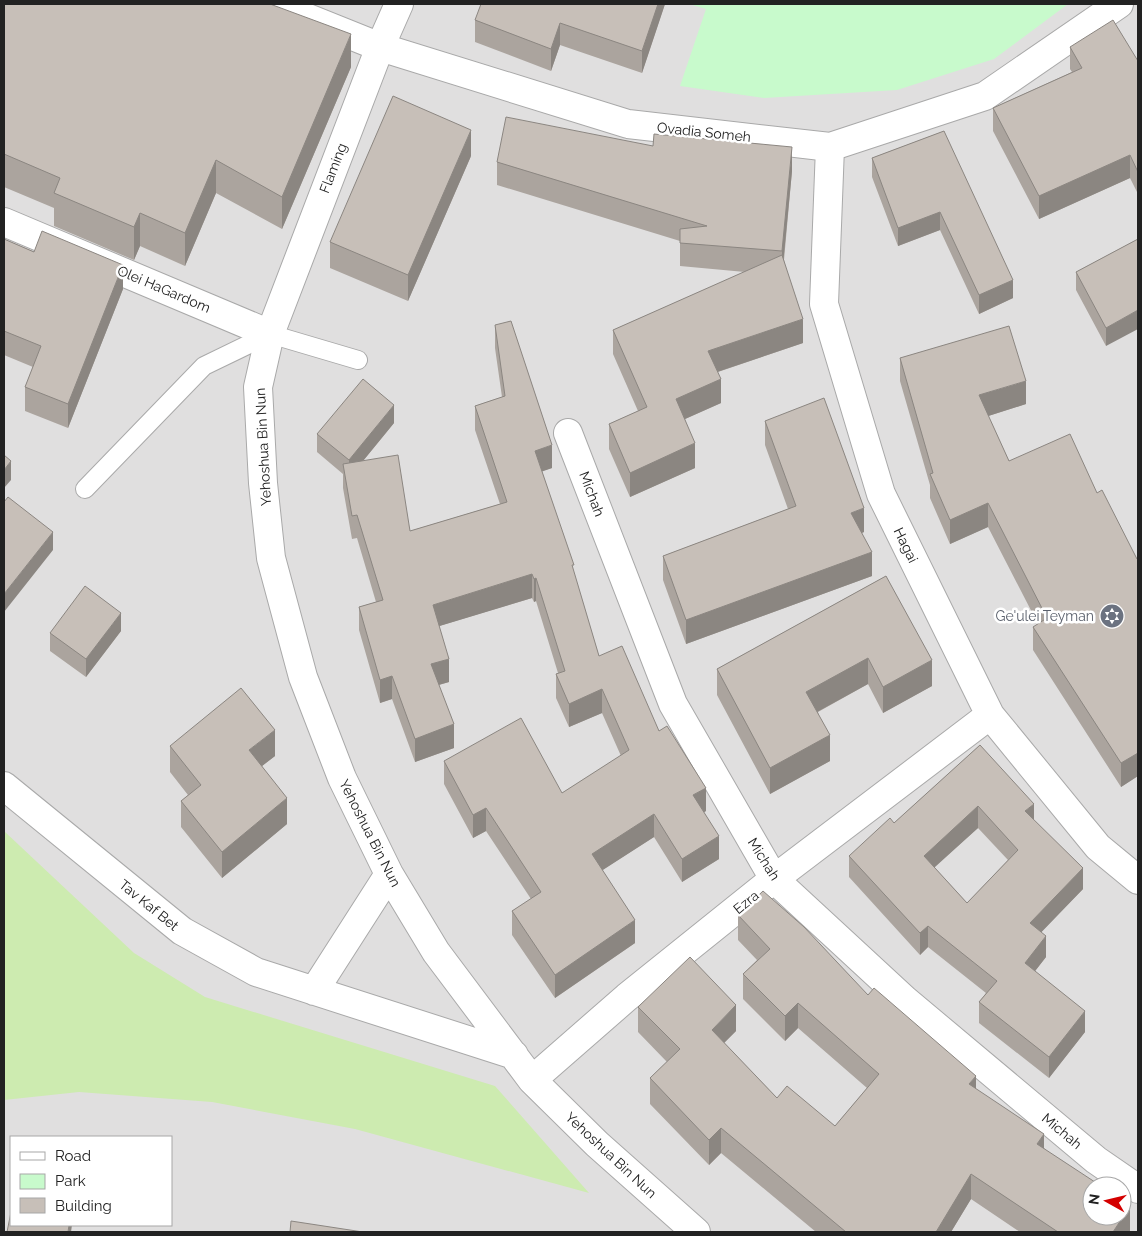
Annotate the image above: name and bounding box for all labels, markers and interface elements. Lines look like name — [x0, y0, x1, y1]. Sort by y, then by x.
street label: Ovadia Someh — [656, 119, 752, 145]
street label: Flaming — [316, 141, 350, 195]
street label: Olei HaGardom — [115, 262, 213, 316]
street label: Yehoshua Bin Nun — [252, 387, 274, 507]
street label: Michah — [576, 469, 608, 519]
street label: Hagai — [891, 525, 921, 565]
synagogue icon: Ge'ulei Teyman — [1099, 603, 1125, 629]
place label: Ge'ulei Teyman — [995, 608, 1094, 624]
street label: Yehoshua Bin Nun — [336, 777, 404, 889]
street label: Michah — [745, 835, 783, 883]
street label: Tav Kaf Bet — [116, 876, 182, 934]
street label: Ezra — [730, 887, 762, 917]
street label: Yehoshua Bin Nun — [562, 1109, 660, 1201]
street label: Michah — [1039, 1110, 1085, 1152]
legend — [10, 1136, 172, 1226]
text: Road — [55, 1147, 91, 1165]
text: Park — [55, 1172, 86, 1190]
north arrow — [1082, 1176, 1132, 1226]
text: N — [1085, 1193, 1103, 1206]
text: Building — [55, 1197, 112, 1215]

